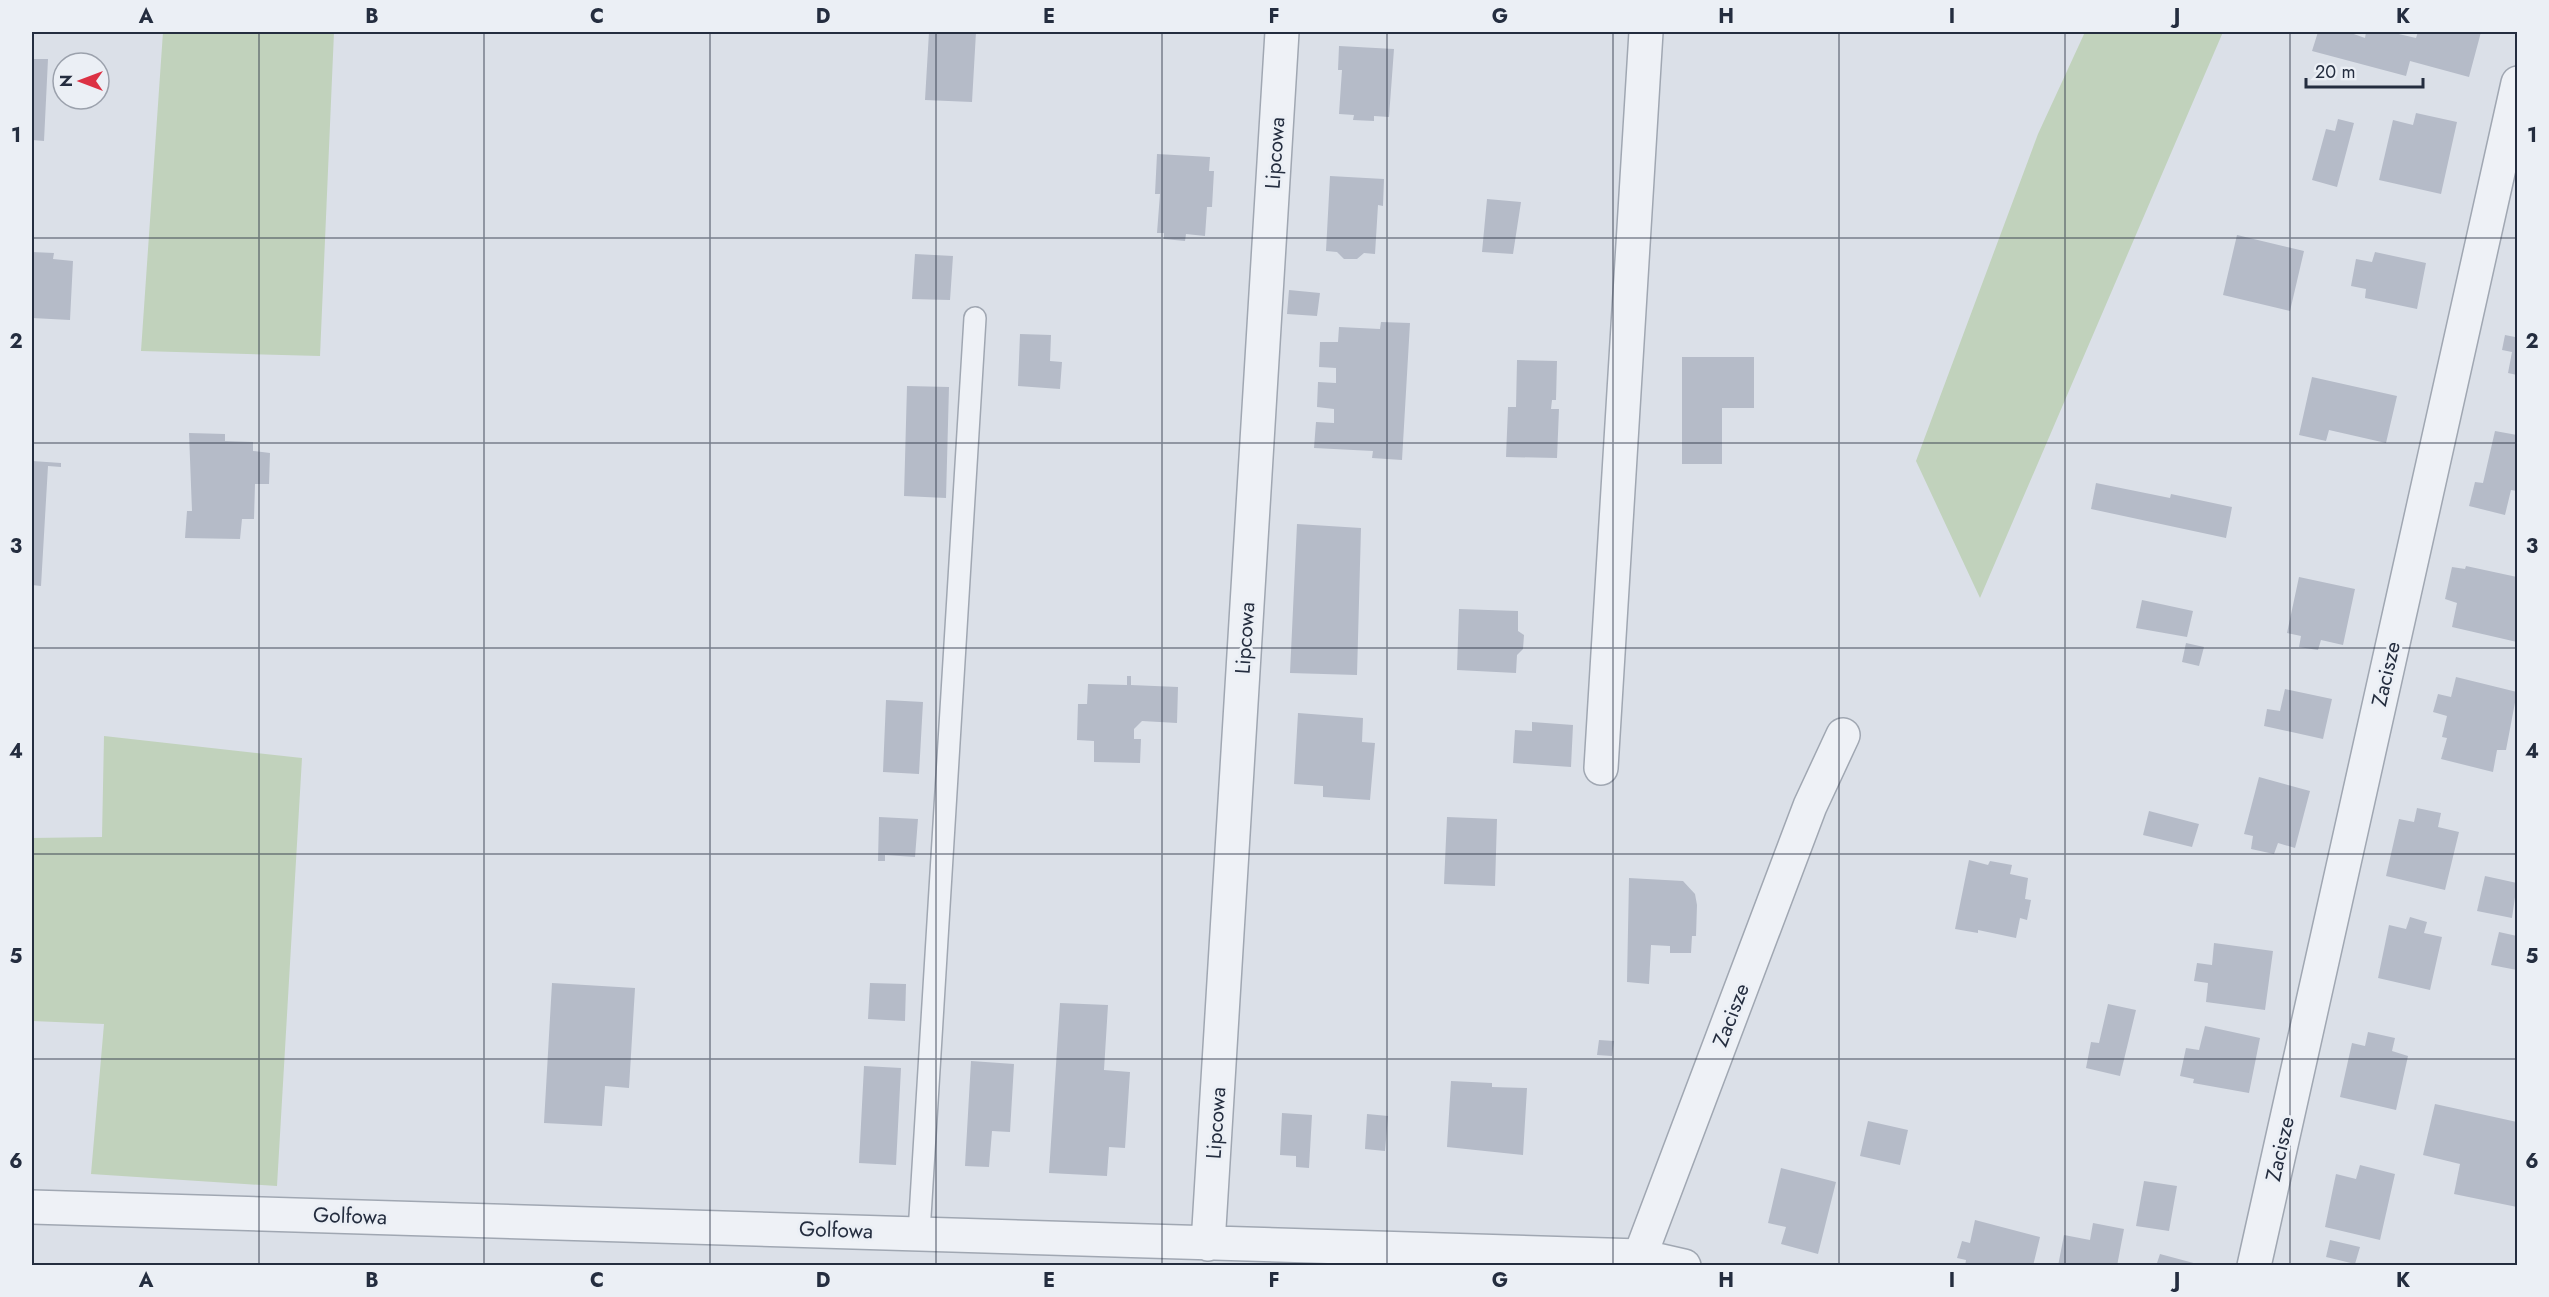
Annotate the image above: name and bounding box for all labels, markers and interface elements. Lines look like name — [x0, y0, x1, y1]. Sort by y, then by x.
text: A — [138, 2, 154, 31]
text: B — [365, 2, 379, 31]
text: C — [590, 2, 604, 31]
text: D — [816, 2, 830, 31]
text: E — [1043, 2, 1055, 31]
text: F — [1268, 2, 1280, 31]
text: G — [1492, 2, 1508, 31]
text: H — [1718, 2, 1734, 31]
text: I — [1949, 2, 1955, 31]
text: J — [2170, 2, 2180, 31]
text: K — [2396, 2, 2410, 31]
north arrow — [51, 51, 111, 111]
scale bar — [2306, 51, 2423, 89]
text: 20 m — [2315, 59, 2355, 85]
text: N — [55, 75, 78, 87]
street label: Lipcowa — [1258, 116, 1292, 190]
text: 1 — [11, 121, 21, 150]
text: 1 — [2527, 121, 2537, 150]
text: 2 — [9, 327, 23, 356]
text: 2 — [2525, 327, 2539, 356]
text: 3 — [10, 532, 22, 561]
text: 3 — [2526, 532, 2538, 561]
street label: Lipcowa — [1228, 601, 1262, 675]
street label: Zacisze — [2364, 638, 2408, 709]
text: 4 — [9, 737, 23, 766]
text: 4 — [2525, 737, 2539, 766]
text: 5 — [10, 942, 23, 971]
text: 5 — [2526, 942, 2539, 971]
street label: Zacisze — [1705, 979, 1757, 1051]
street label: Lipcowa — [1199, 1086, 1233, 1160]
street label: Zacisze — [2258, 1113, 2302, 1184]
text: 6 — [9, 1147, 23, 1176]
text: 6 — [2525, 1147, 2539, 1176]
street label: Golfowa — [312, 1200, 388, 1232]
street label: Golfowa — [798, 1214, 874, 1246]
text: A — [138, 1266, 154, 1295]
text: B — [365, 1266, 379, 1295]
text: C — [590, 1266, 604, 1295]
text: D — [816, 1266, 830, 1295]
text: E — [1043, 1266, 1055, 1295]
text: F — [1268, 1266, 1280, 1295]
text: G — [1492, 1266, 1508, 1295]
text: H — [1718, 1266, 1734, 1295]
text: I — [1949, 1266, 1955, 1295]
text: J — [2170, 1266, 2180, 1295]
text: K — [2396, 1266, 2410, 1295]

